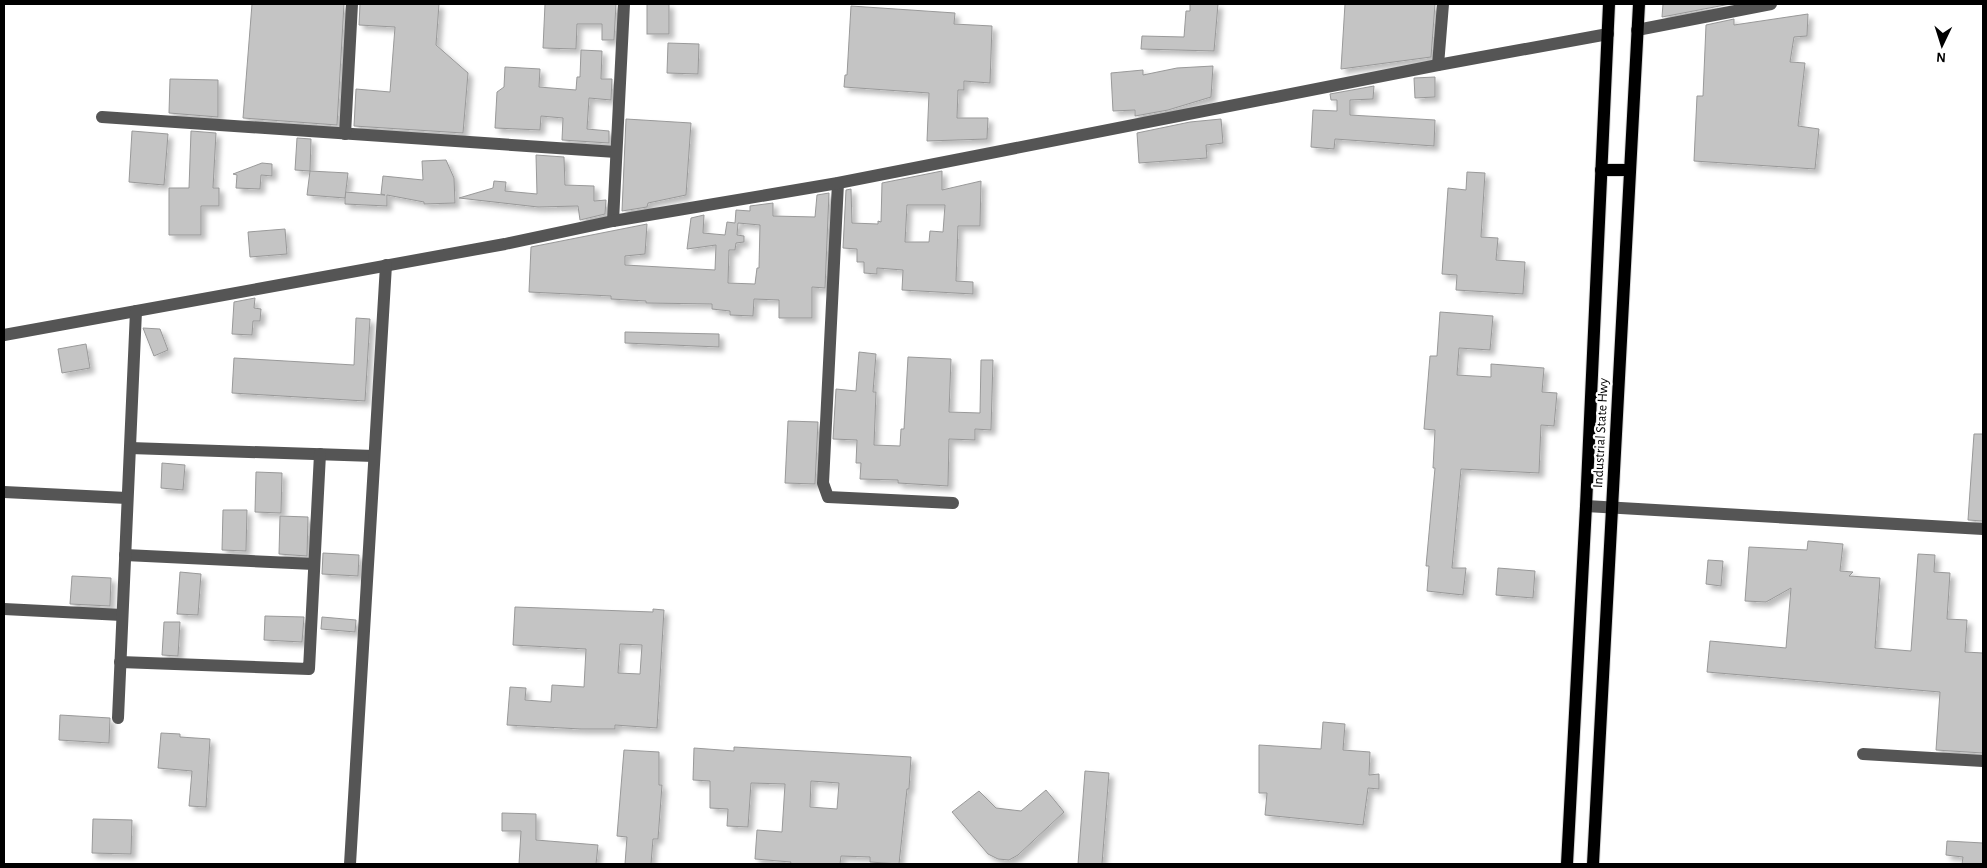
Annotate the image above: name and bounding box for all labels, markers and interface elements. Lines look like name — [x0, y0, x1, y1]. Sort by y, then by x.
north arrow — [1917, 20, 1967, 70]
text: N — [1936, 50, 1947, 64]
street label: Industrial State Hwy — [1591, 378, 1611, 488]

